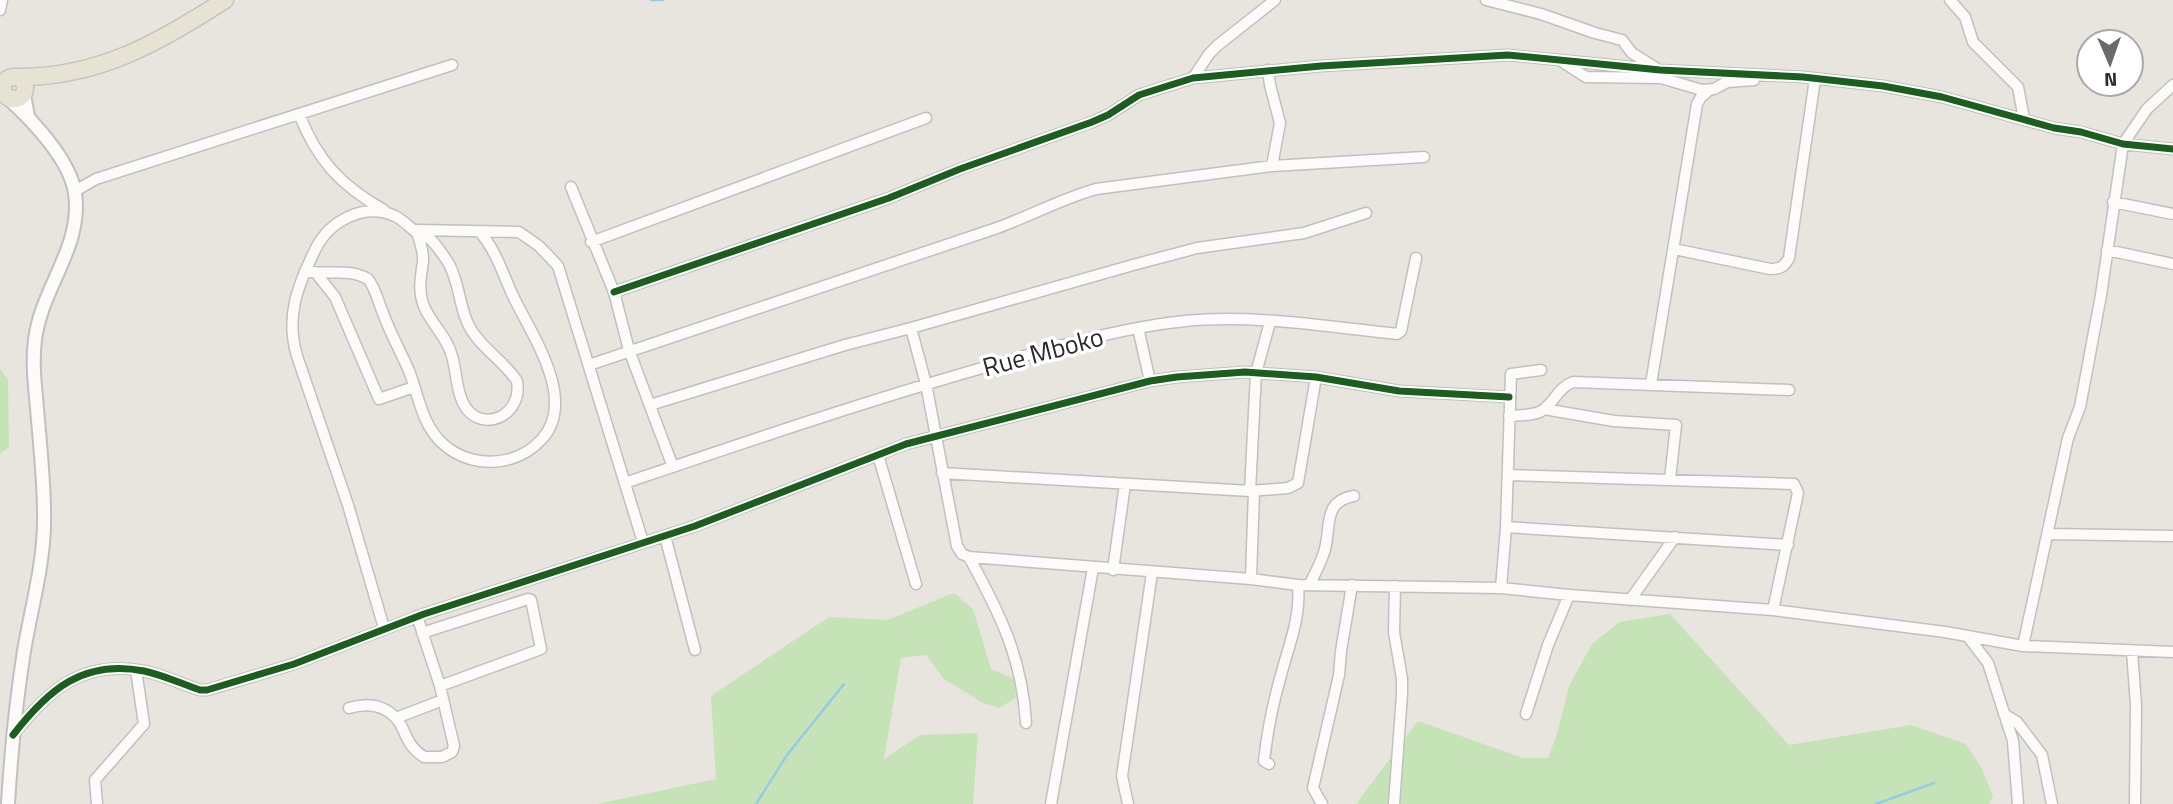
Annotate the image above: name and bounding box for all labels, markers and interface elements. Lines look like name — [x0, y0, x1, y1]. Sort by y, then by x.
north arrow — [2075, 28, 2145, 98]
text: N — [2104, 66, 2118, 95]
street label: Rue Mboko — [978, 317, 1108, 386]

